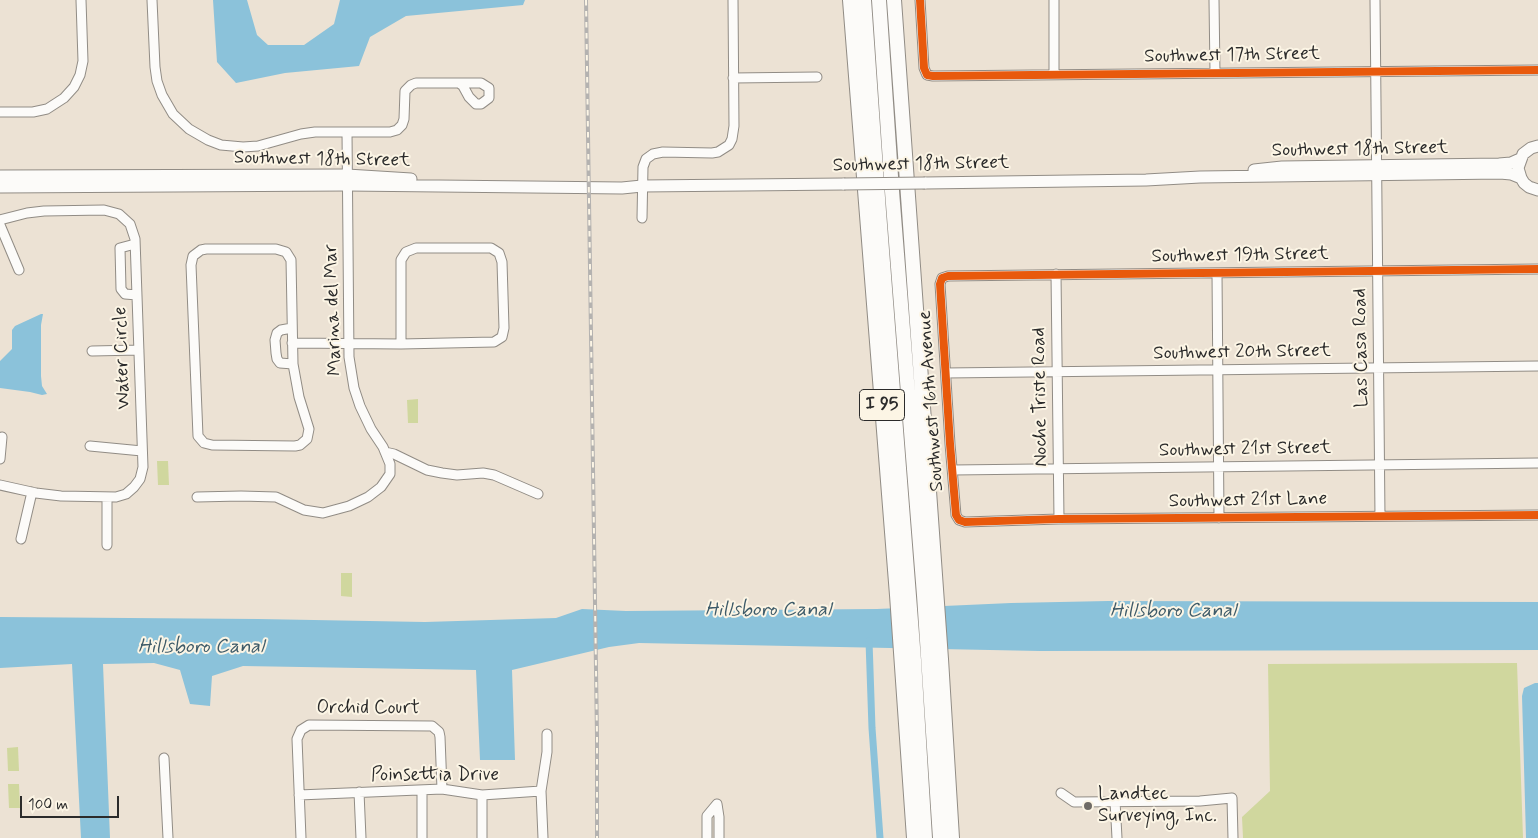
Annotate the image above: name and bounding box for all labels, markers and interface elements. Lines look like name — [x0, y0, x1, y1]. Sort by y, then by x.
street label: Southwest 17th Street — [1144, 43, 1320, 69]
street label: Southwest 18th Street — [1272, 137, 1448, 163]
street label: Southwest 18th Street — [234, 147, 410, 173]
street label: Southwest 18th Street — [833, 152, 1009, 178]
street label: Southwest 19th Street — [1151, 243, 1329, 269]
street label: Marina del Mar — [320, 244, 348, 376]
street label: Las Casa Road — [1350, 288, 1374, 408]
street label: Water Circle — [110, 306, 136, 410]
street label: Southwest 16th Avenue — [914, 310, 950, 492]
street label: Noche Triste Road — [1028, 327, 1054, 467]
street label: Southwest 20th Street — [1153, 340, 1331, 366]
road number: I 95 — [860, 390, 904, 420]
street label: Southwest 21st Street — [1159, 437, 1331, 463]
street label: Southwest 21st Lane — [1169, 488, 1327, 514]
water label: Hillsboro Canal — [705, 599, 831, 623]
water label: Hillsboro Canal — [1110, 600, 1236, 624]
water label: Hillsboro Canal — [138, 636, 264, 660]
street label: Orchid Court — [316, 698, 420, 720]
street label: Poinsettia Drive — [371, 765, 499, 787]
place label: Landtec Surveying, Inc. — [1098, 784, 1217, 828]
scale bar — [22, 786, 121, 818]
text: 100 m — [28, 795, 68, 815]
marker: Landtec Surveying, Inc. — [1082, 800, 1094, 812]

